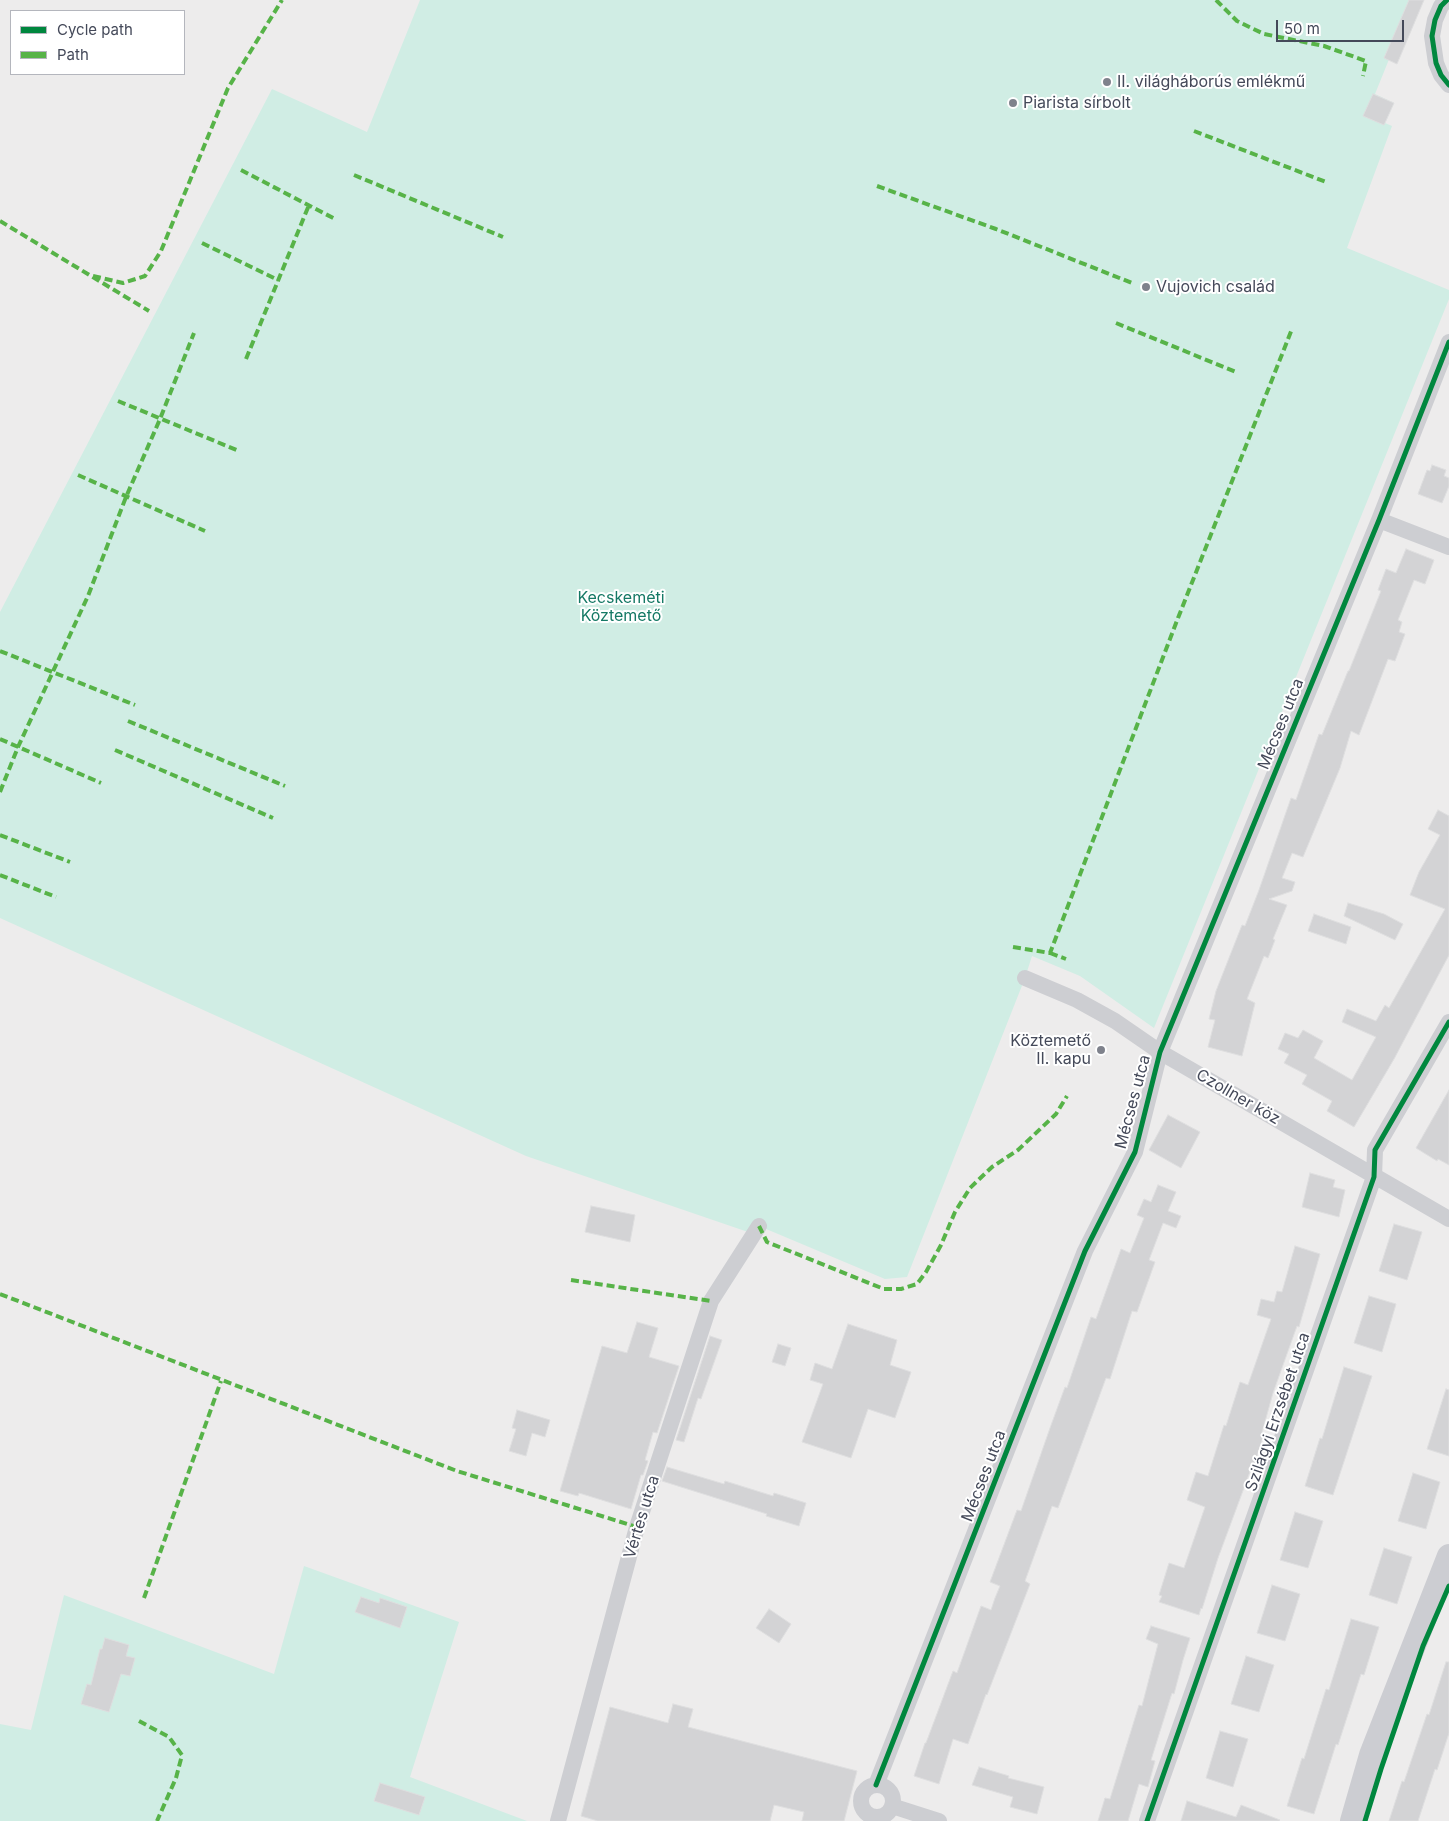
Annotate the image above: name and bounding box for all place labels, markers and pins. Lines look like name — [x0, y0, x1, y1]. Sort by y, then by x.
place label: II. világháborús emlékmű — [1117, 72, 1305, 92]
marker: II. világháborús emlékmű — [1101, 76, 1113, 88]
place label: Piarista sírbolt — [1023, 93, 1131, 113]
marker: Piarista sírbolt — [1007, 97, 1019, 109]
place label: Vujovich család — [1156, 277, 1275, 297]
marker: Vujovich család — [1140, 281, 1152, 293]
place label: Köztemető II. kapu — [1010, 1031, 1091, 1069]
marker: Köztemető II. kapu — [1095, 1044, 1107, 1056]

